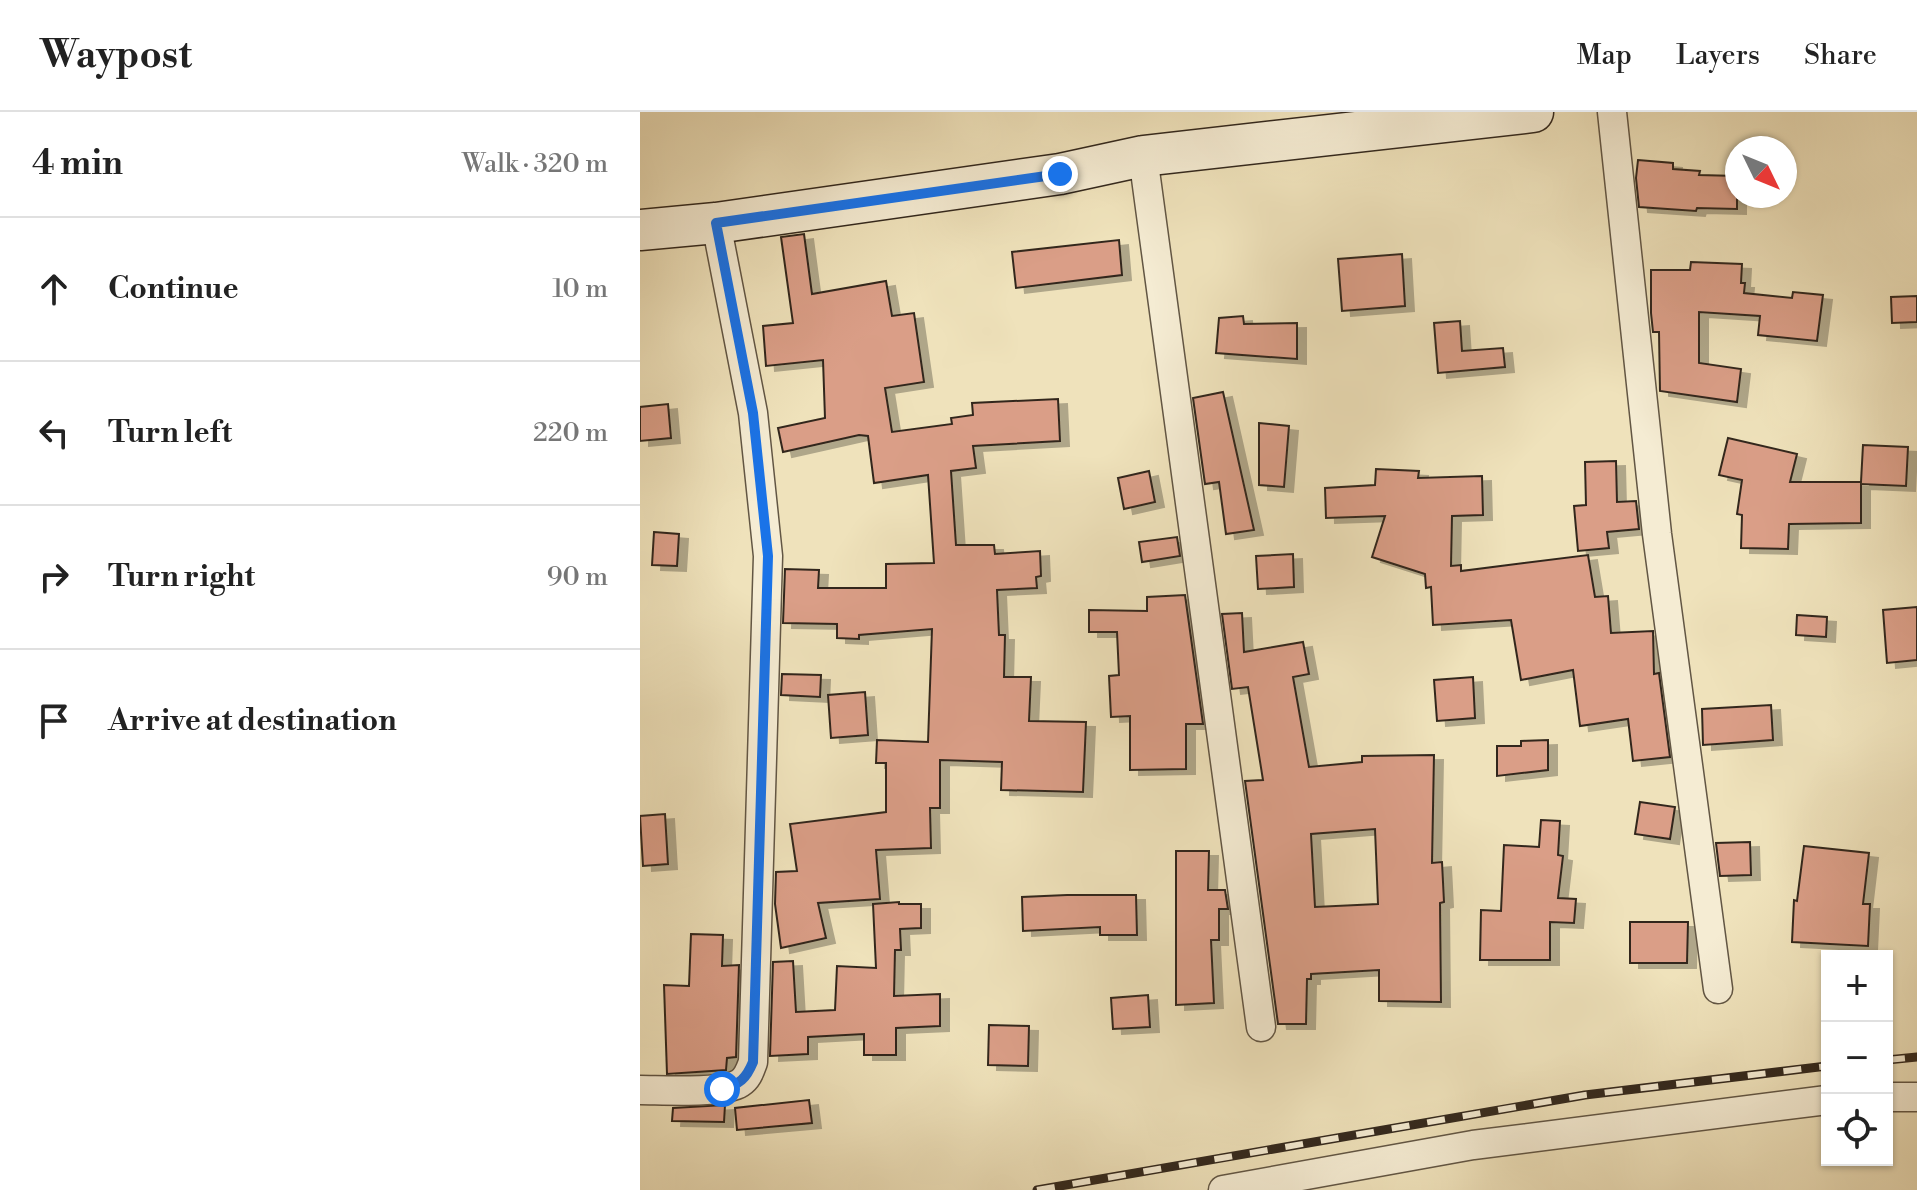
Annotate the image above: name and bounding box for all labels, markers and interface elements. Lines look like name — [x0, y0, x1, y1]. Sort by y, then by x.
text: Waypost — [40, 32, 192, 79]
text: Map — [1577, 38, 1632, 73]
text: Layers — [1676, 38, 1760, 73]
text: Share — [1804, 38, 1877, 73]
north arrow — [1725, 136, 1797, 208]
text: 4 min — [32, 143, 123, 185]
text: Walk · 320 m — [462, 148, 608, 180]
route end — [1042, 156, 1078, 192]
icon: ahead — [32, 267, 76, 311]
text: Continue — [108, 270, 239, 308]
text: 10 m — [552, 273, 608, 305]
icon: left — [32, 411, 76, 455]
text: Turn left — [108, 414, 232, 452]
text: 220 m — [533, 417, 608, 449]
icon: right — [32, 555, 76, 599]
text: Turn right — [108, 558, 255, 596]
text: 90 m — [547, 561, 608, 593]
icon: arrive — [32, 699, 76, 743]
text: Arrive at destination — [108, 702, 397, 740]
map controls — [1821, 950, 1893, 1166]
button: + — [1821, 950, 1893, 1022]
button: − — [1821, 1022, 1893, 1094]
route start — [704, 1071, 740, 1107]
button: locate — [1821, 1094, 1893, 1166]

